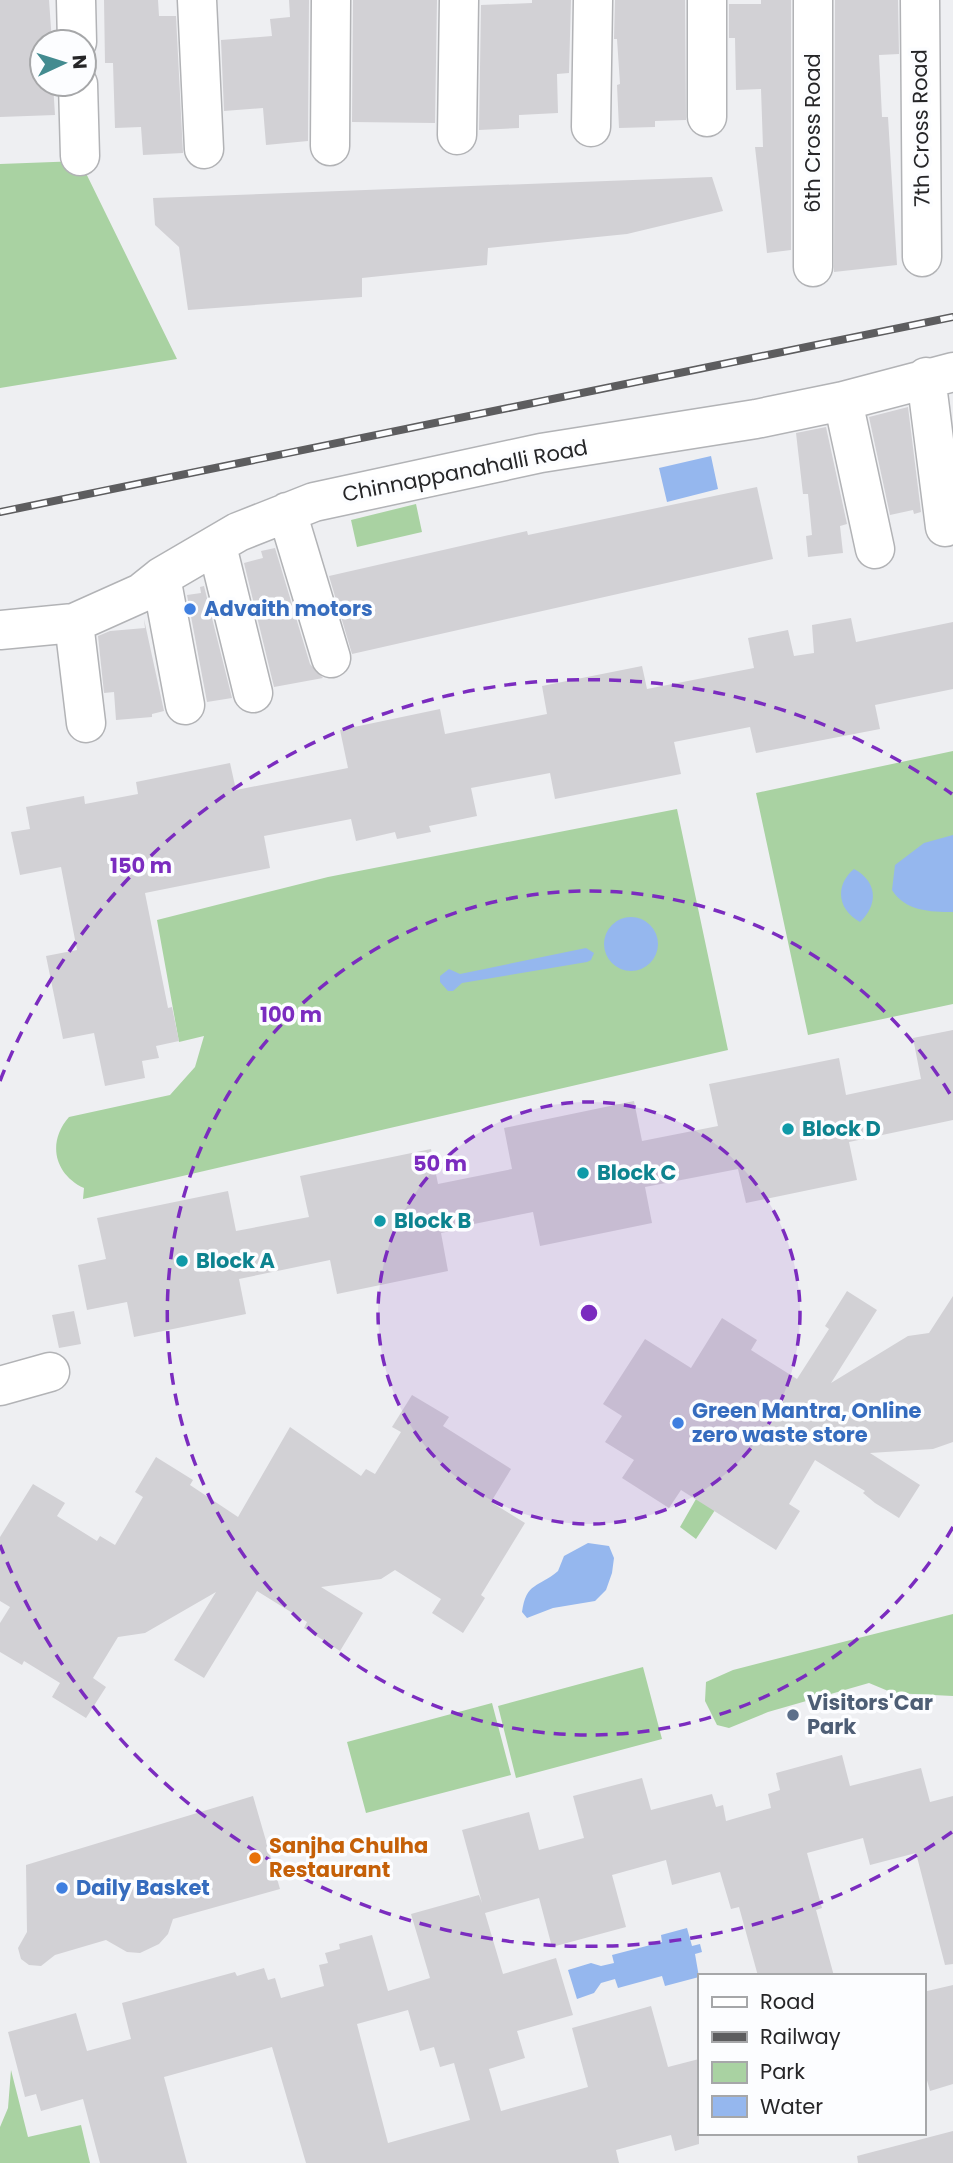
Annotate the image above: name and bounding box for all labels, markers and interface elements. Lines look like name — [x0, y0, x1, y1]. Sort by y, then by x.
north arrow — [28, 28, 98, 98]
street label: 7th Cross Road — [905, 49, 936, 207]
street label: 6th Cross Road — [798, 53, 827, 213]
text: N — [65, 54, 93, 70]
street label: Chinnappanahalli Road — [340, 432, 590, 509]
place label: Advaith motors — [204, 594, 373, 623]
marker: Advaith motors — [182, 601, 198, 617]
text: 150 m — [110, 851, 172, 880]
text: 100 m — [260, 1000, 322, 1029]
place label: Block D — [802, 1114, 881, 1143]
marker: Block D — [780, 1121, 796, 1137]
text: 50 m — [413, 1149, 467, 1178]
place label: Block C — [597, 1158, 677, 1187]
marker: Block C — [575, 1165, 591, 1181]
place label: Block B — [394, 1206, 472, 1235]
marker: Block B — [372, 1213, 388, 1229]
place label: Block A — [196, 1246, 276, 1275]
marker: Block A — [174, 1253, 190, 1269]
centre of rings — [577, 1301, 601, 1325]
place label: Green Mantra, Online zero waste store — [692, 1396, 922, 1449]
marker: Green Mantra, Online zero waste store — [670, 1415, 686, 1431]
place label: Visitors'Car Park — [807, 1688, 933, 1741]
marker: Visitors'Car Park — [785, 1707, 801, 1723]
place label: Sanjha Chulha Restaurant — [269, 1831, 428, 1884]
marker: Sanjha Chulha Restaurant — [247, 1850, 263, 1866]
place label: Daily Basket — [76, 1873, 210, 1902]
marker: Daily Basket — [54, 1880, 70, 1896]
legend — [698, 1974, 925, 2135]
text: Road — [760, 1987, 815, 2016]
text: Railway — [760, 2022, 841, 2051]
text: Park — [760, 2057, 805, 2086]
text: Water — [760, 2092, 823, 2121]

